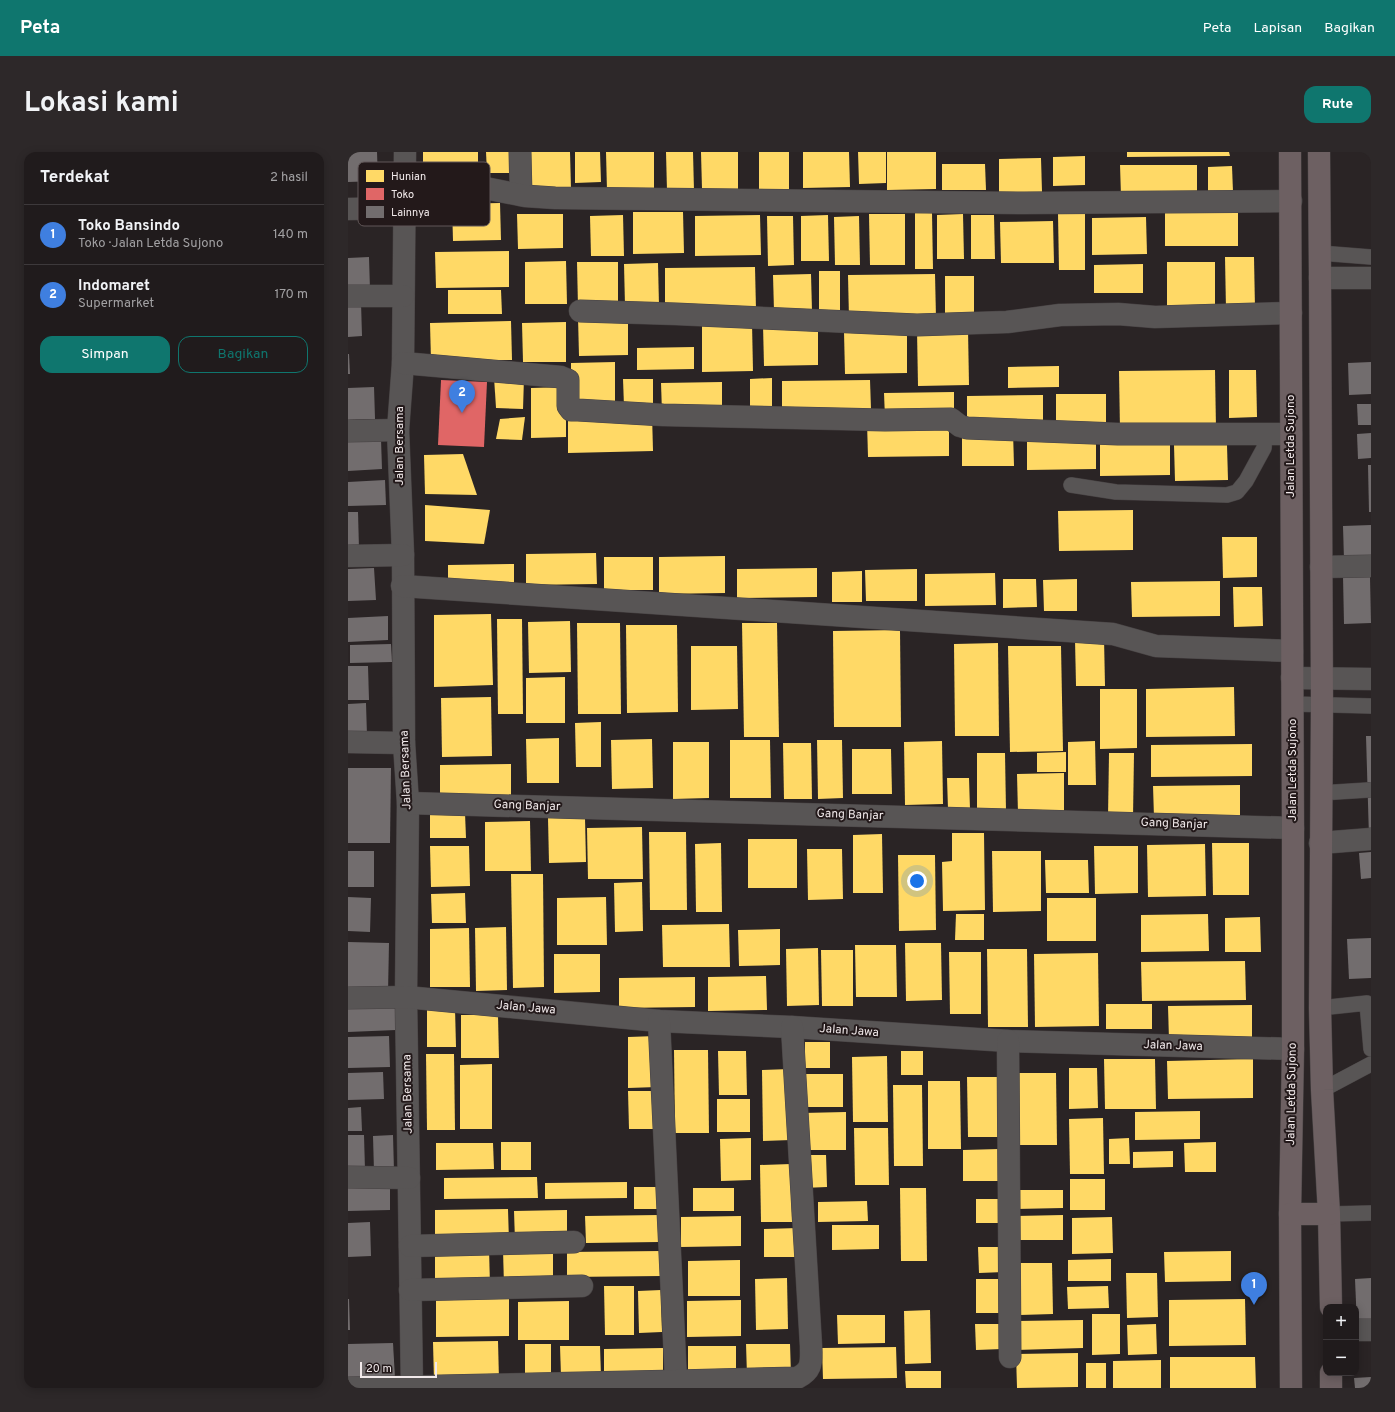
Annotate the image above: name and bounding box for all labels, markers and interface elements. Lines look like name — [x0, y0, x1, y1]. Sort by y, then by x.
text: Peta — [20, 16, 60, 40]
text: Peta — [1203, 20, 1231, 37]
text: Lapisan — [1253, 20, 1302, 37]
text: Bagikan — [1324, 20, 1375, 37]
text: Lokasi kami — [24, 86, 179, 122]
button: Rute — [1304, 86, 1371, 123]
legend — [358, 162, 490, 226]
text: Terdekat — [40, 167, 109, 189]
text: 2 hasil — [270, 170, 308, 186]
text: Hunian — [391, 170, 426, 184]
text: Toko — [391, 188, 414, 202]
text: Lainnya — [391, 206, 430, 220]
text: Toko Bansindo — [78, 217, 180, 236]
text: 1 — [50, 227, 56, 243]
text: 140 m — [273, 227, 308, 243]
text: Toko · Jalan Letda Sujono — [78, 236, 223, 252]
text: Indomaret — [78, 277, 150, 296]
text: 2 — [49, 287, 57, 303]
text: 170 m — [274, 287, 308, 303]
text: Supermarket — [78, 296, 154, 312]
button: Simpan — [40, 336, 170, 373]
button: Bagikan — [178, 336, 308, 373]
pin: 2 — [449, 380, 475, 413]
street label: Jalan Letda Sujono — [1283, 394, 1299, 498]
street label: Jalan Bersama — [392, 406, 408, 486]
street label: Jalan Letda Sujono — [1285, 718, 1301, 822]
street label: Jalan Bersama — [397, 730, 415, 810]
street label: Gang Banjar — [493, 797, 561, 815]
street label: Gang Banjar — [816, 806, 884, 824]
street label: Gang Banjar — [1140, 815, 1208, 833]
your location — [907, 871, 927, 891]
street label: Jalan Jawa — [496, 997, 556, 1019]
street label: Jalan Jawa — [819, 1021, 879, 1041]
street label: Jalan Jawa — [1143, 1037, 1203, 1055]
street label: Jalan Letda Sujono — [1283, 1042, 1301, 1146]
street label: Jalan Bersama — [399, 1054, 417, 1134]
pin: 1 — [1241, 1272, 1267, 1305]
map controls — [1323, 1304, 1359, 1376]
button: + — [1323, 1304, 1359, 1340]
button: − — [1323, 1340, 1359, 1376]
scale bar — [360, 1360, 437, 1379]
text: 20 m — [366, 1362, 392, 1376]

